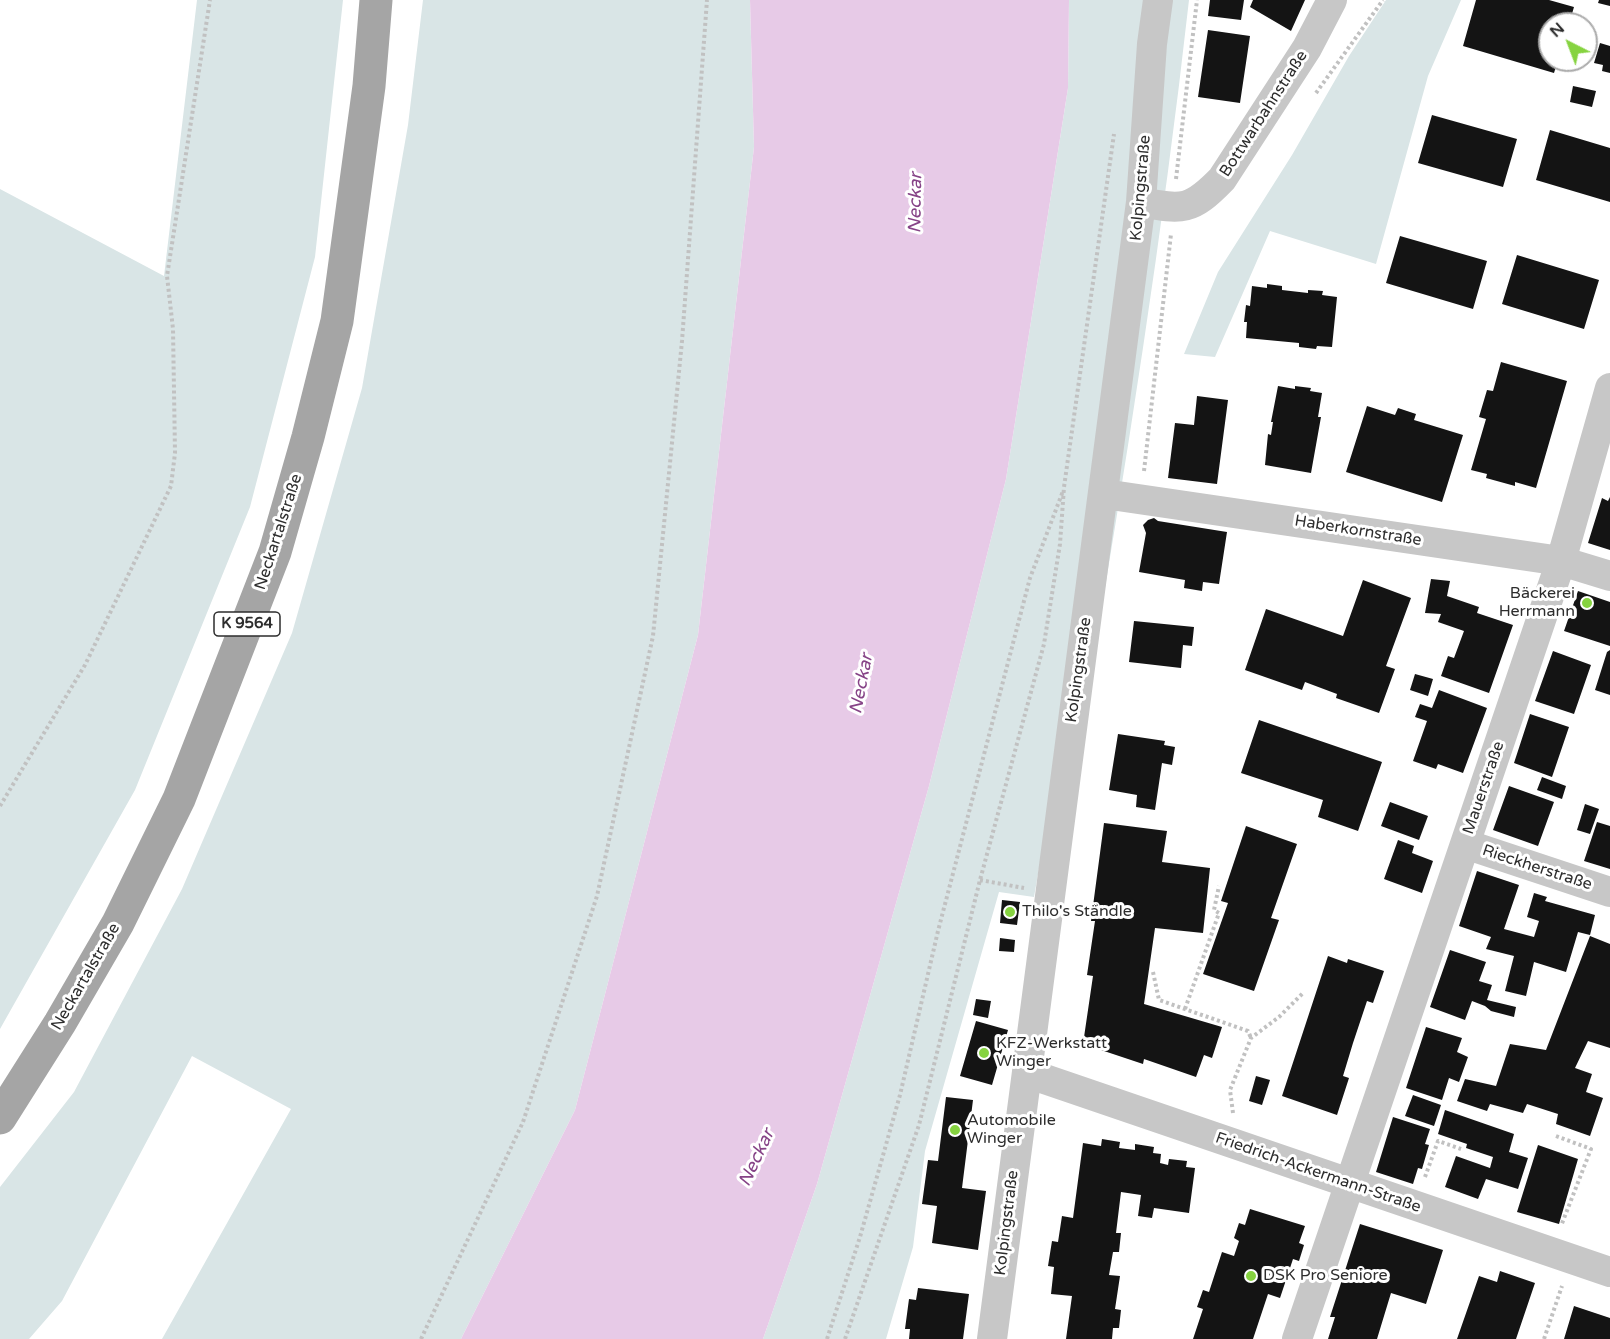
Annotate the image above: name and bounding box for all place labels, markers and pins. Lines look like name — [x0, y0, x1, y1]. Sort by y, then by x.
place label: Bäckerei Herrmann — [1499, 584, 1575, 622]
marker: Bäckerei Herrmann — [1580, 596, 1594, 610]
place label: Thilo's Ständle — [1022, 902, 1132, 922]
marker: Thilo's Ständle — [1003, 905, 1017, 919]
place label: KFZ-Werkstatt Winger — [996, 1034, 1107, 1072]
marker: KFZ-Werkstatt Winger — [977, 1046, 991, 1060]
place label: Automobile Winger — [967, 1111, 1056, 1149]
marker: Automobile Winger — [948, 1123, 962, 1137]
place label: DSK Pro Seniore — [1263, 1266, 1387, 1286]
marker: DSK Pro Seniore — [1244, 1269, 1258, 1283]

